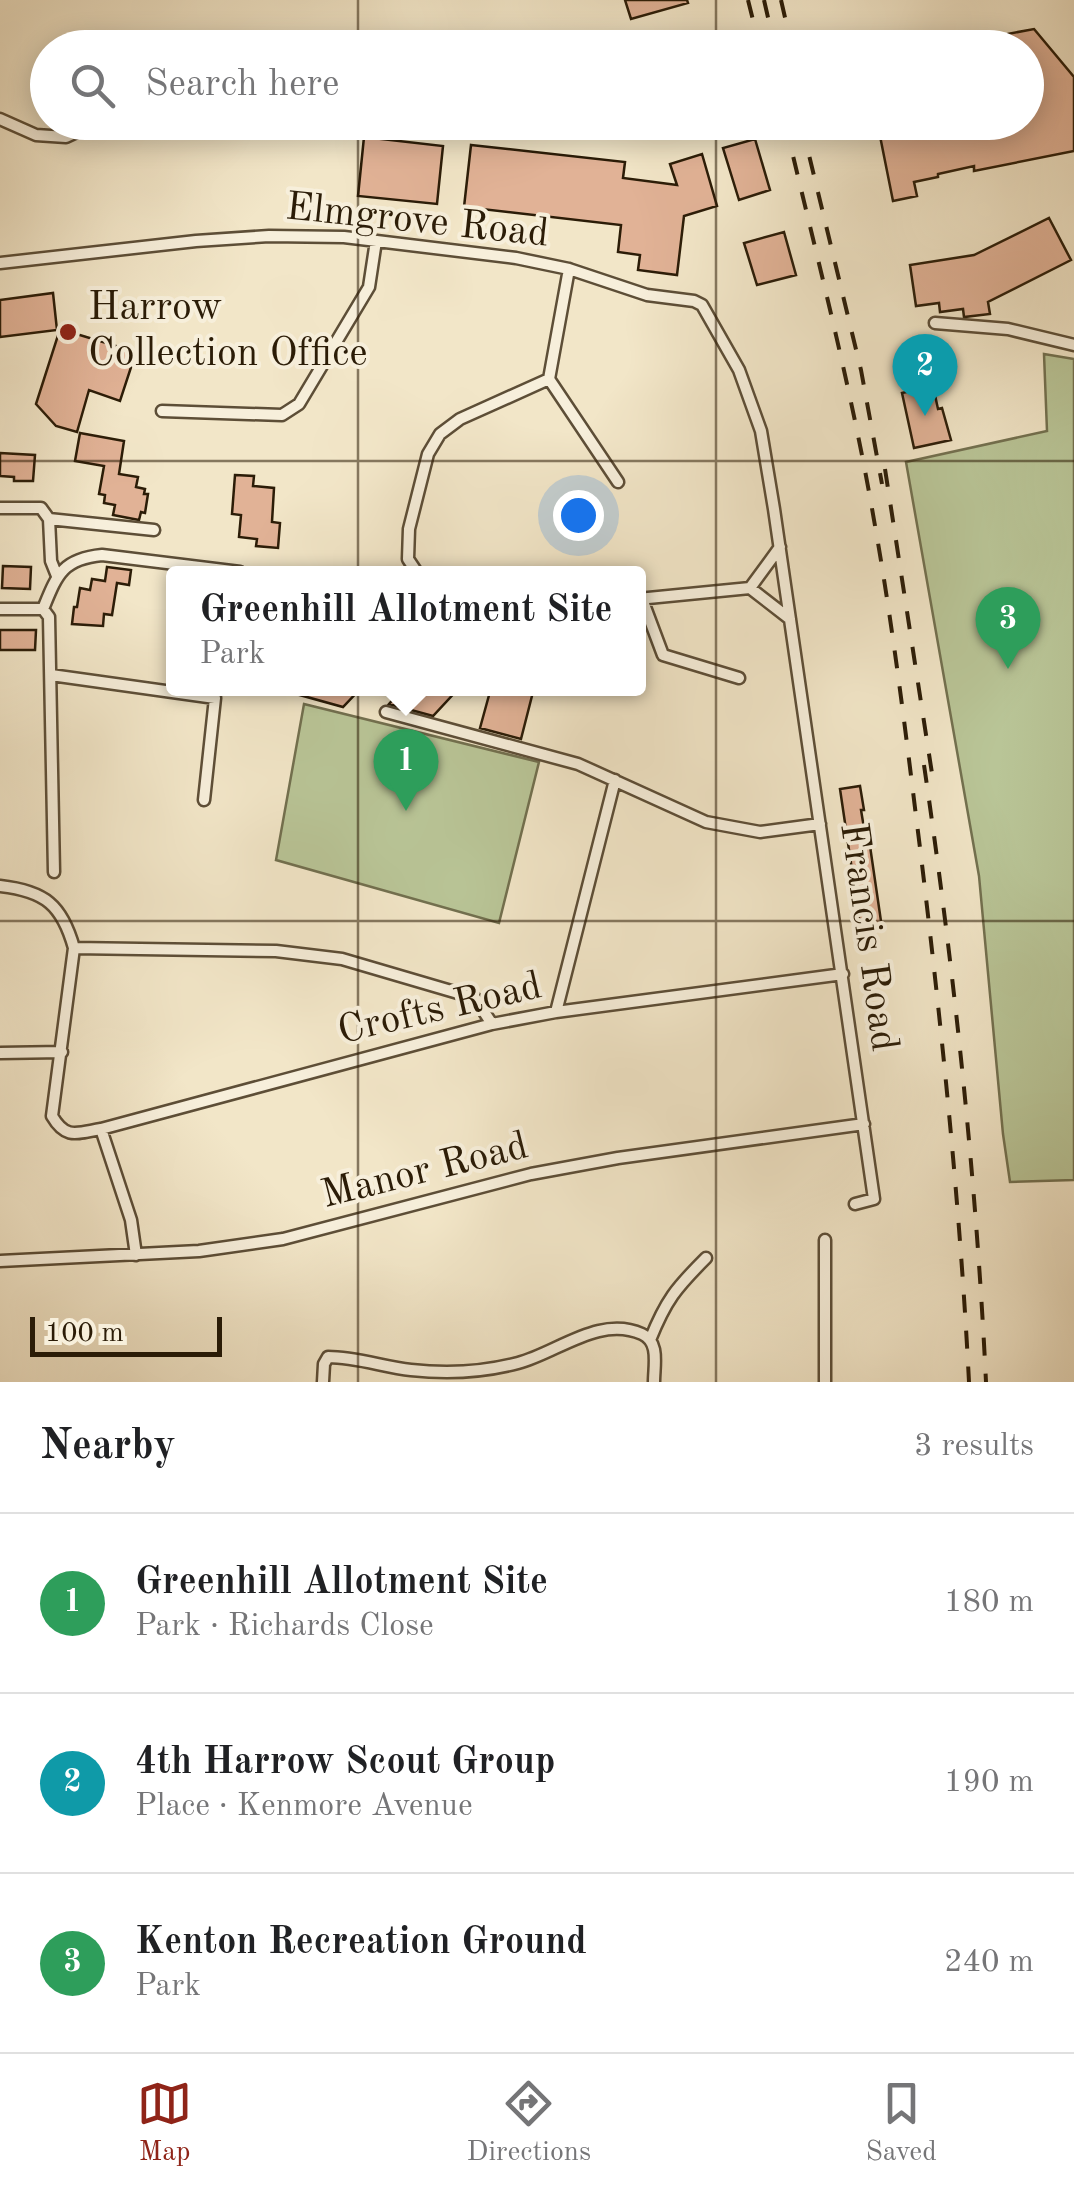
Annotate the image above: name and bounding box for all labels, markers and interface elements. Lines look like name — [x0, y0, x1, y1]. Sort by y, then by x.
search box — [30, 30, 1044, 140]
icon: search — [65, 58, 120, 113]
text: Search here — [145, 66, 340, 104]
street label: Elmgrove Road — [283, 188, 551, 256]
place label: Harrow Collection Office — [88, 289, 368, 375]
marker: Harrow Collection Office — [57, 321, 79, 343]
pin: 2 — [892, 334, 958, 416]
your location — [553, 490, 604, 541]
popup — [166, 566, 646, 696]
pin: 3 — [976, 586, 1040, 669]
text: Greenhill Allotment Site — [200, 592, 613, 630]
text: Park — [200, 639, 265, 671]
pin: 1 — [374, 728, 438, 811]
street label: Francis Road — [831, 820, 903, 1054]
street label: Crofts Road — [334, 967, 546, 1053]
street label: Manor Road — [318, 1127, 532, 1217]
scale bar — [30, 1312, 222, 1356]
text: 100 m — [45, 1320, 124, 1348]
text: Nearby — [40, 1426, 176, 1468]
text: 3 results — [914, 1431, 1034, 1463]
text: Greenhill Allotment Site — [135, 1564, 548, 1602]
text: 1 — [63, 1587, 82, 1619]
text: 180 m — [944, 1587, 1034, 1619]
text: Park · Richards Close — [135, 1611, 434, 1643]
text: 4th Harrow Scout Group — [135, 1744, 556, 1782]
text: 2 — [63, 1767, 82, 1799]
text: 190 m — [944, 1767, 1034, 1799]
text: Place · Kenmore Avenue — [135, 1791, 473, 1823]
text: Kenton Recreation Ground — [135, 1924, 587, 1962]
text: 3 — [63, 1947, 82, 1979]
text: 240 m — [944, 1947, 1034, 1979]
text: Park — [135, 1971, 201, 2003]
tab: Map — [137, 2076, 192, 2171]
tab: Directions — [467, 2076, 591, 2171]
tab: Saved — [865, 2076, 937, 2171]

